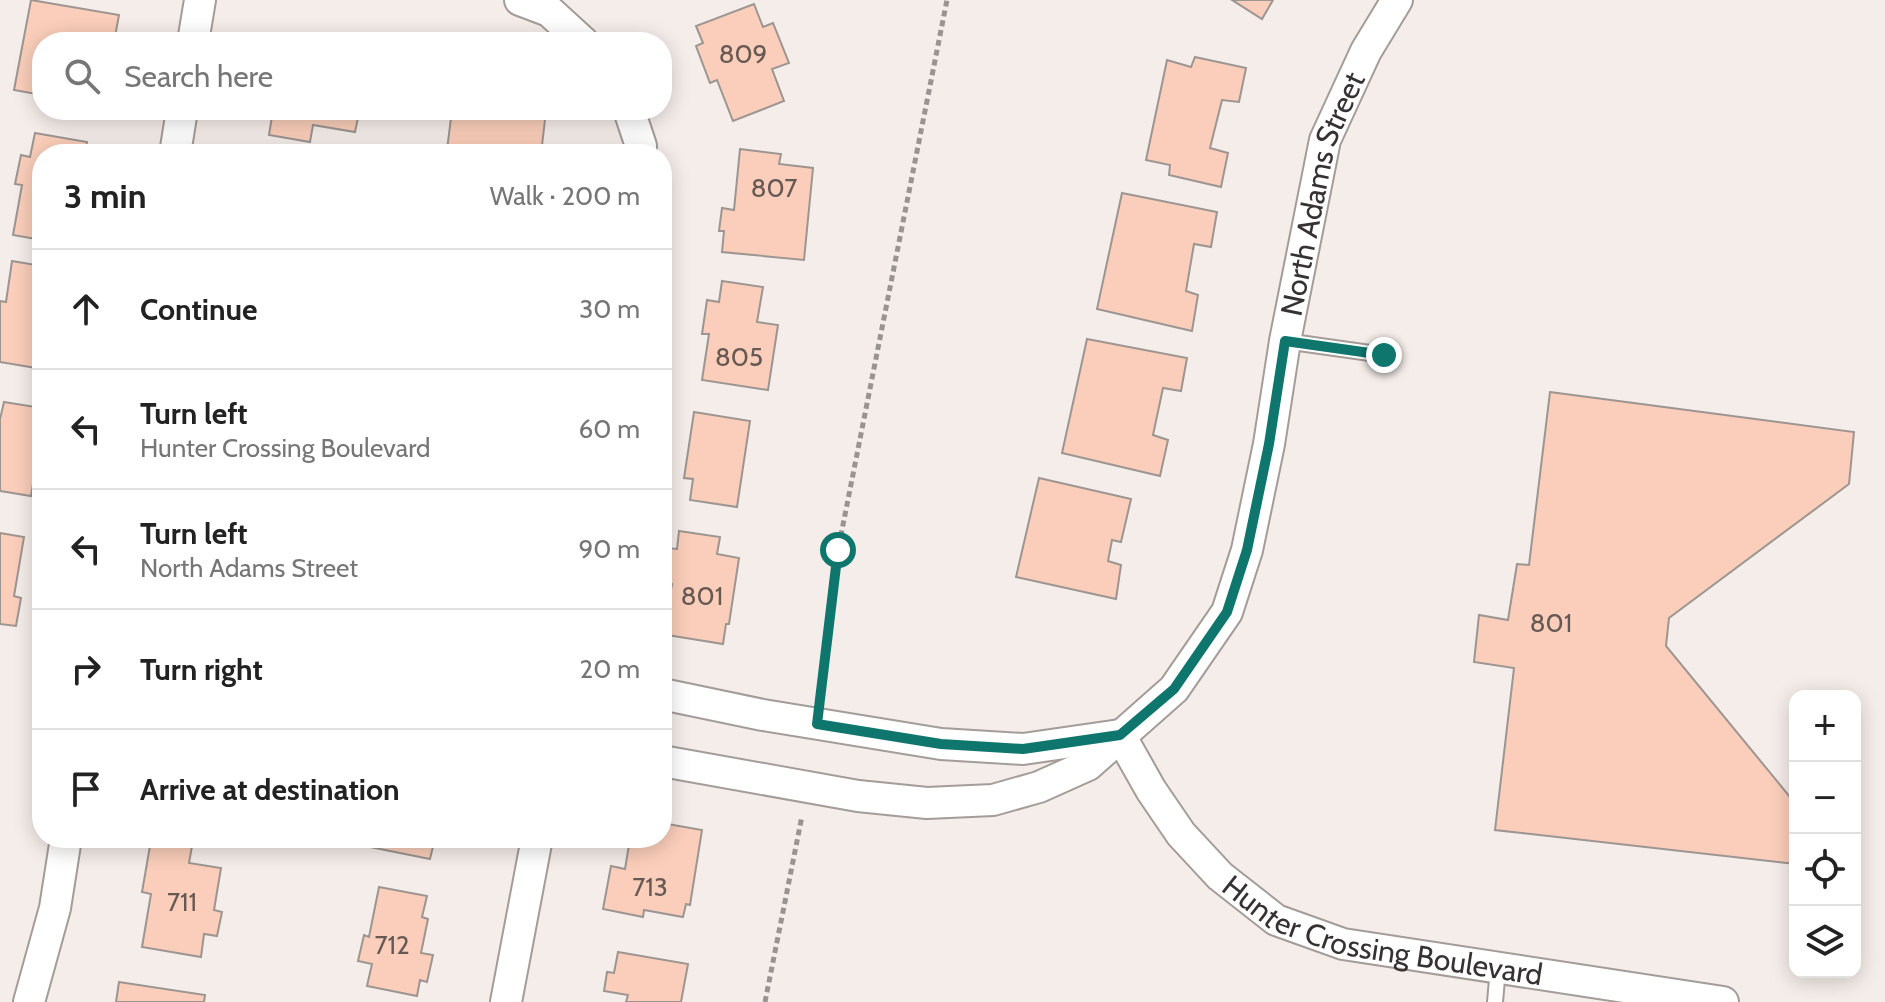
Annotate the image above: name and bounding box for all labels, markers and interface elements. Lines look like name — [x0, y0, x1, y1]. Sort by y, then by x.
search box — [32, 32, 672, 120]
house number: 809 — [719, 38, 767, 70]
icon: search — [60, 54, 104, 98]
text: Search here — [124, 58, 273, 95]
street label: North Adams Street — [1272, 66, 1372, 319]
house number: 807 — [751, 172, 797, 204]
text: 3 min — [64, 175, 146, 217]
text: Walk · 200 m — [490, 180, 640, 212]
icon: ahead — [64, 287, 108, 331]
text: Continue — [140, 291, 257, 328]
text: 30 m — [579, 293, 640, 325]
route end — [1366, 337, 1402, 373]
house number: 805 — [715, 341, 763, 373]
text: Turn left — [140, 395, 248, 432]
icon: left — [64, 407, 108, 451]
text: 60 m — [578, 413, 640, 445]
text: Hunter Crossing Boulevard — [140, 432, 431, 464]
text: Turn left — [140, 515, 248, 552]
icon: left — [64, 527, 108, 571]
route start — [820, 532, 856, 568]
text: 90 m — [578, 533, 640, 565]
text: North Adams Street — [140, 552, 358, 584]
house number: 801 — [681, 580, 723, 612]
house number: 801 — [1530, 607, 1572, 639]
icon: right — [64, 647, 108, 691]
text: Turn right — [140, 651, 263, 688]
text: 20 m — [580, 653, 640, 685]
map controls — [1789, 690, 1861, 978]
button: + — [1789, 690, 1861, 762]
button: − — [1789, 762, 1861, 834]
icon: arrive — [64, 767, 108, 811]
text: Arrive at destination — [140, 771, 400, 808]
button: locate — [1789, 834, 1861, 906]
street label: Hunter Crossing Boulevard — [1215, 867, 1545, 993]
house number: 713 — [632, 871, 668, 903]
house number: 711 — [167, 886, 197, 918]
button: layers — [1789, 906, 1861, 978]
house number: 712 — [374, 929, 410, 961]

